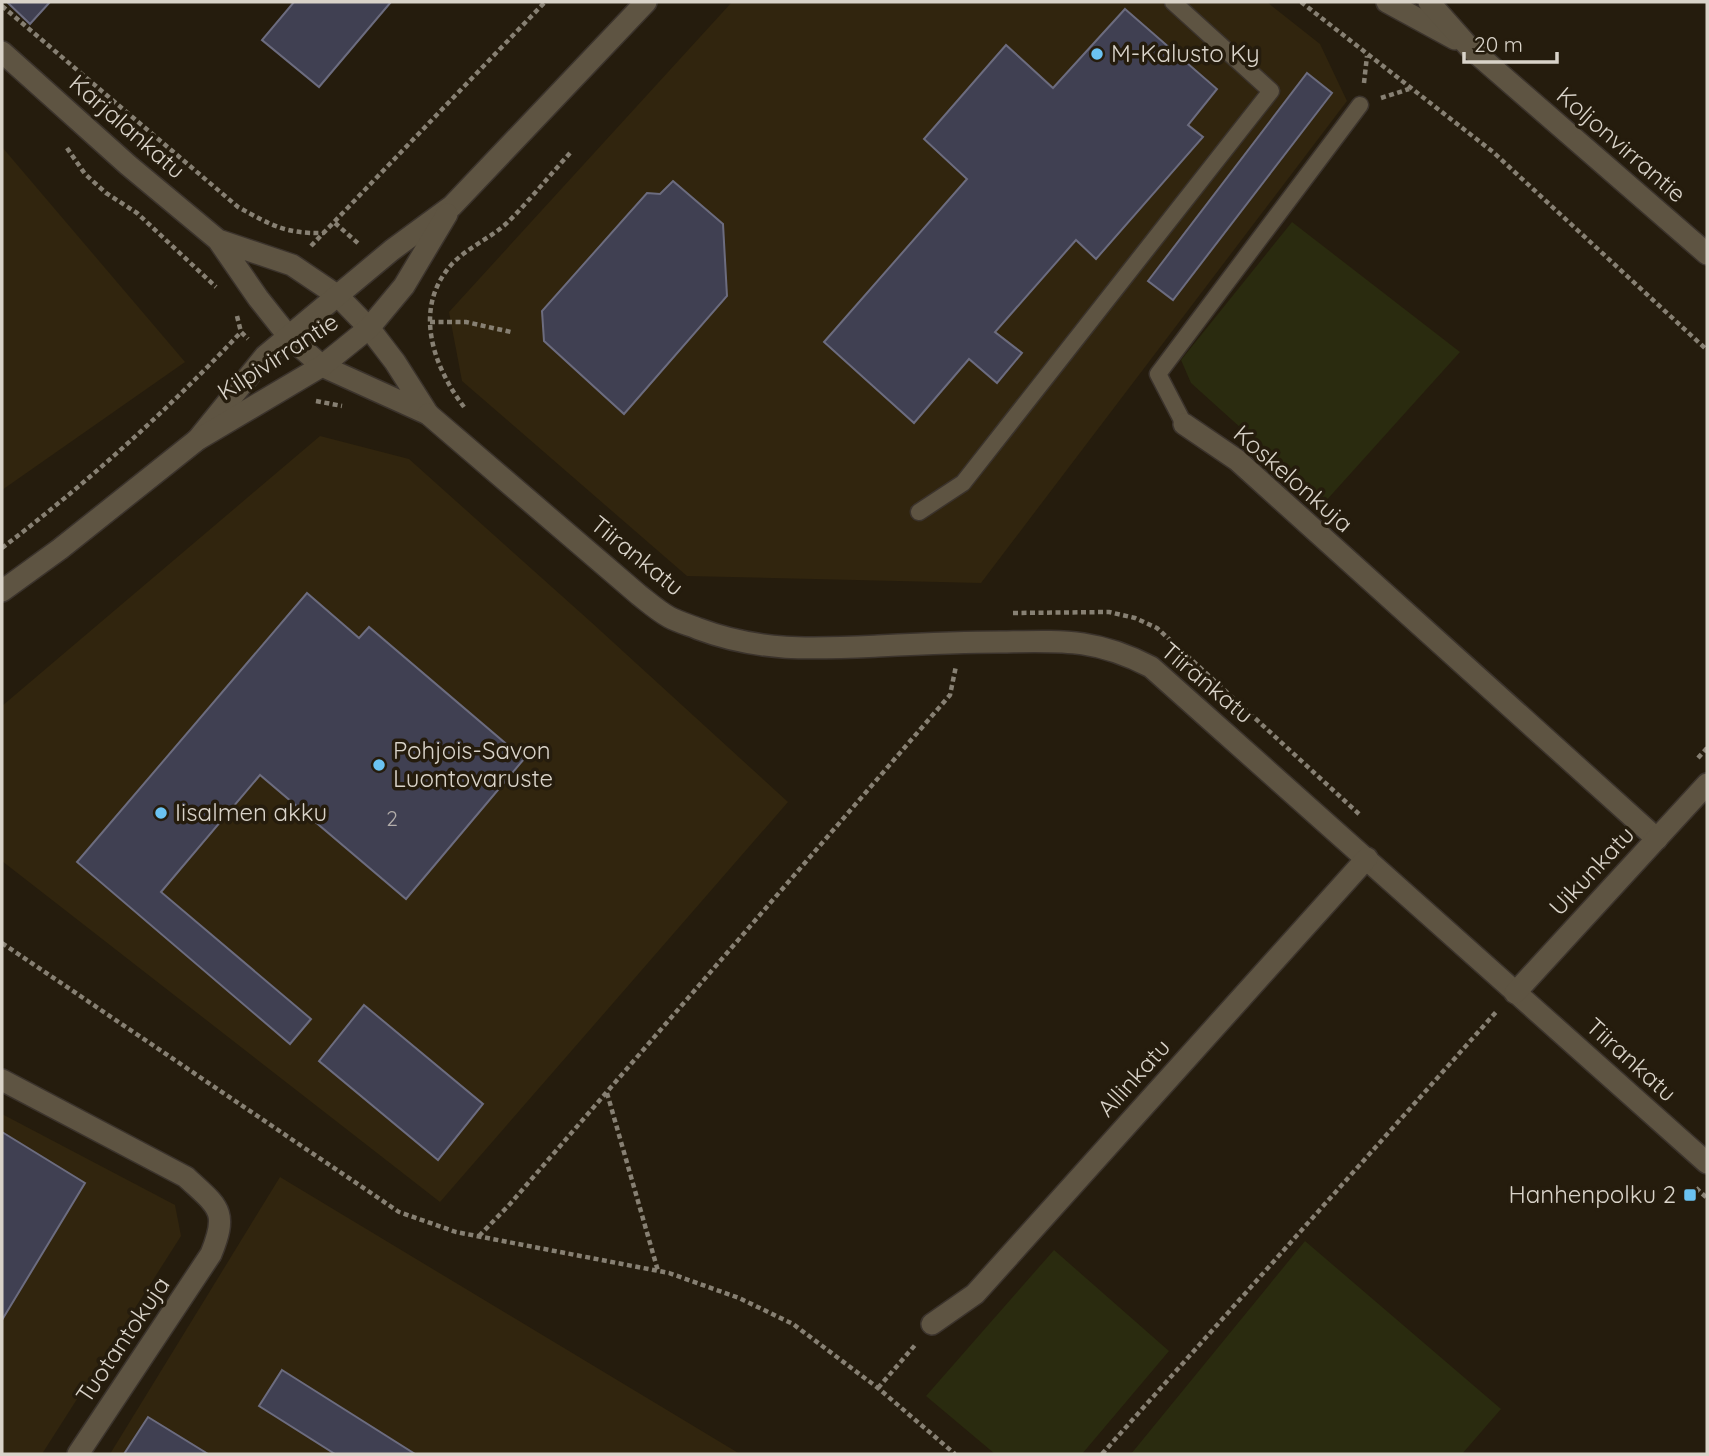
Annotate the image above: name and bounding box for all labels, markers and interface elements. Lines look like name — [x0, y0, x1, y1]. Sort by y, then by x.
scale bar — [1464, 21, 1557, 65]
text: 20 m — [1474, 31, 1523, 57]
place label: M-Kalusto Ky — [1111, 38, 1260, 68]
marker: M-Kalusto Ky — [1089, 46, 1105, 62]
street label: Karjalankatu — [64, 68, 192, 185]
street label: Koljonvirrantie — [1551, 80, 1692, 209]
street label: Kilpivirrantie — [211, 306, 343, 406]
street label: Koskelonkuja — [1228, 418, 1359, 538]
street label: Tiirankatu — [585, 509, 690, 602]
street label: Tiirankatu — [1155, 635, 1260, 729]
place label: Pohjois-Savon Luontovaruste — [393, 735, 553, 793]
marker: Pohjois-Savon Luontovaruste — [371, 757, 387, 773]
place label: Iisalmen akku — [175, 797, 327, 827]
marker: Iisalmen akku — [153, 805, 169, 821]
house number: 2 — [386, 805, 398, 831]
street label: Uikunkatu — [1542, 819, 1640, 921]
street label: Tiirankatu — [1580, 1011, 1683, 1108]
street label: Allinkatu — [1090, 1032, 1176, 1123]
place label: Hanhenpolku 2 — [1508, 1179, 1676, 1209]
marker: Hanhenpolku 2 — [1682, 1187, 1698, 1203]
street label: Tuotantokuja — [69, 1270, 175, 1408]

